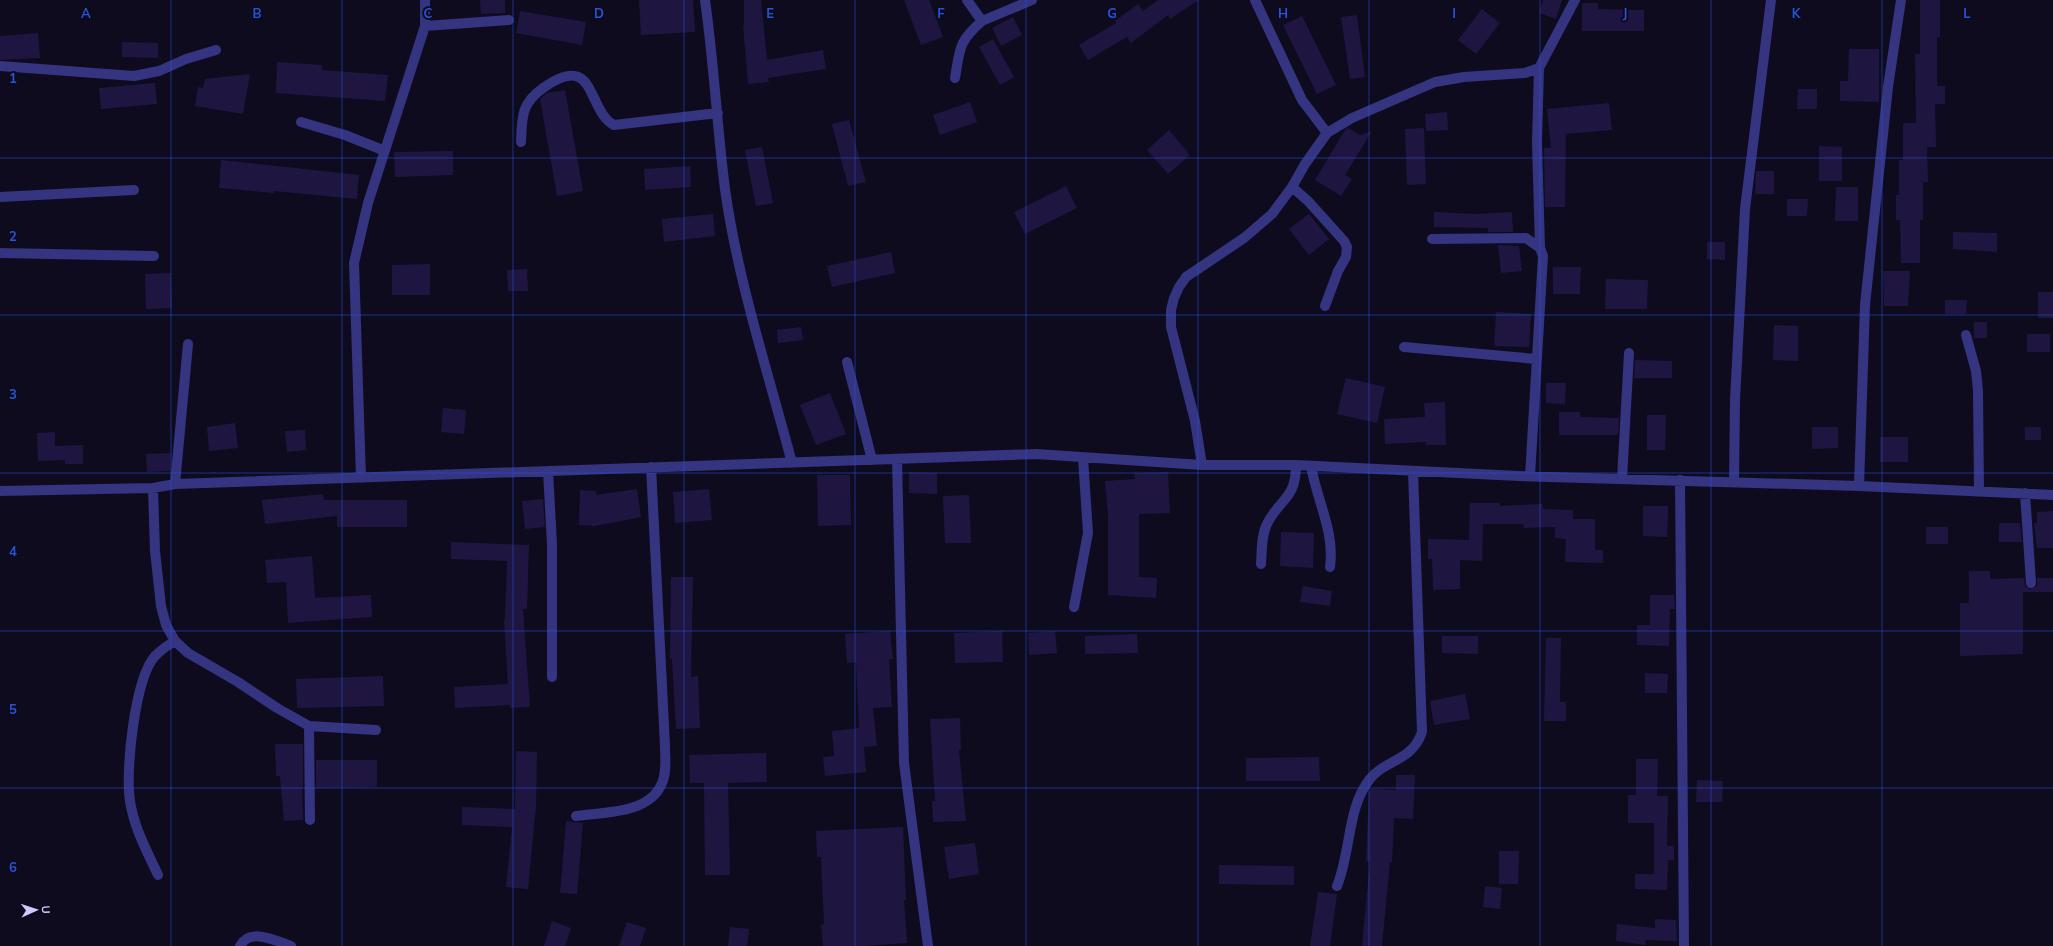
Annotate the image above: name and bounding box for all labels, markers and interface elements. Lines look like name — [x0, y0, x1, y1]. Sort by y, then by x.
text: A — [81, 5, 91, 21]
text: B — [253, 5, 262, 21]
text: C — [424, 5, 433, 21]
text: D — [594, 5, 604, 21]
text: E — [766, 5, 774, 21]
text: F — [937, 5, 945, 21]
text: G — [1107, 5, 1117, 21]
text: H — [1278, 5, 1288, 21]
text: I — [1452, 5, 1456, 21]
text: J — [1623, 5, 1627, 21]
text: K — [1792, 5, 1802, 21]
text: L — [1963, 5, 1971, 21]
text: 1 — [9, 70, 17, 86]
text: 2 — [9, 228, 17, 244]
text: 3 — [9, 386, 17, 402]
text: 4 — [9, 543, 17, 559]
text: 5 — [9, 701, 17, 717]
text: 6 — [9, 859, 17, 875]
north arrow — [16, 890, 56, 930]
text: U — [39, 905, 53, 914]

